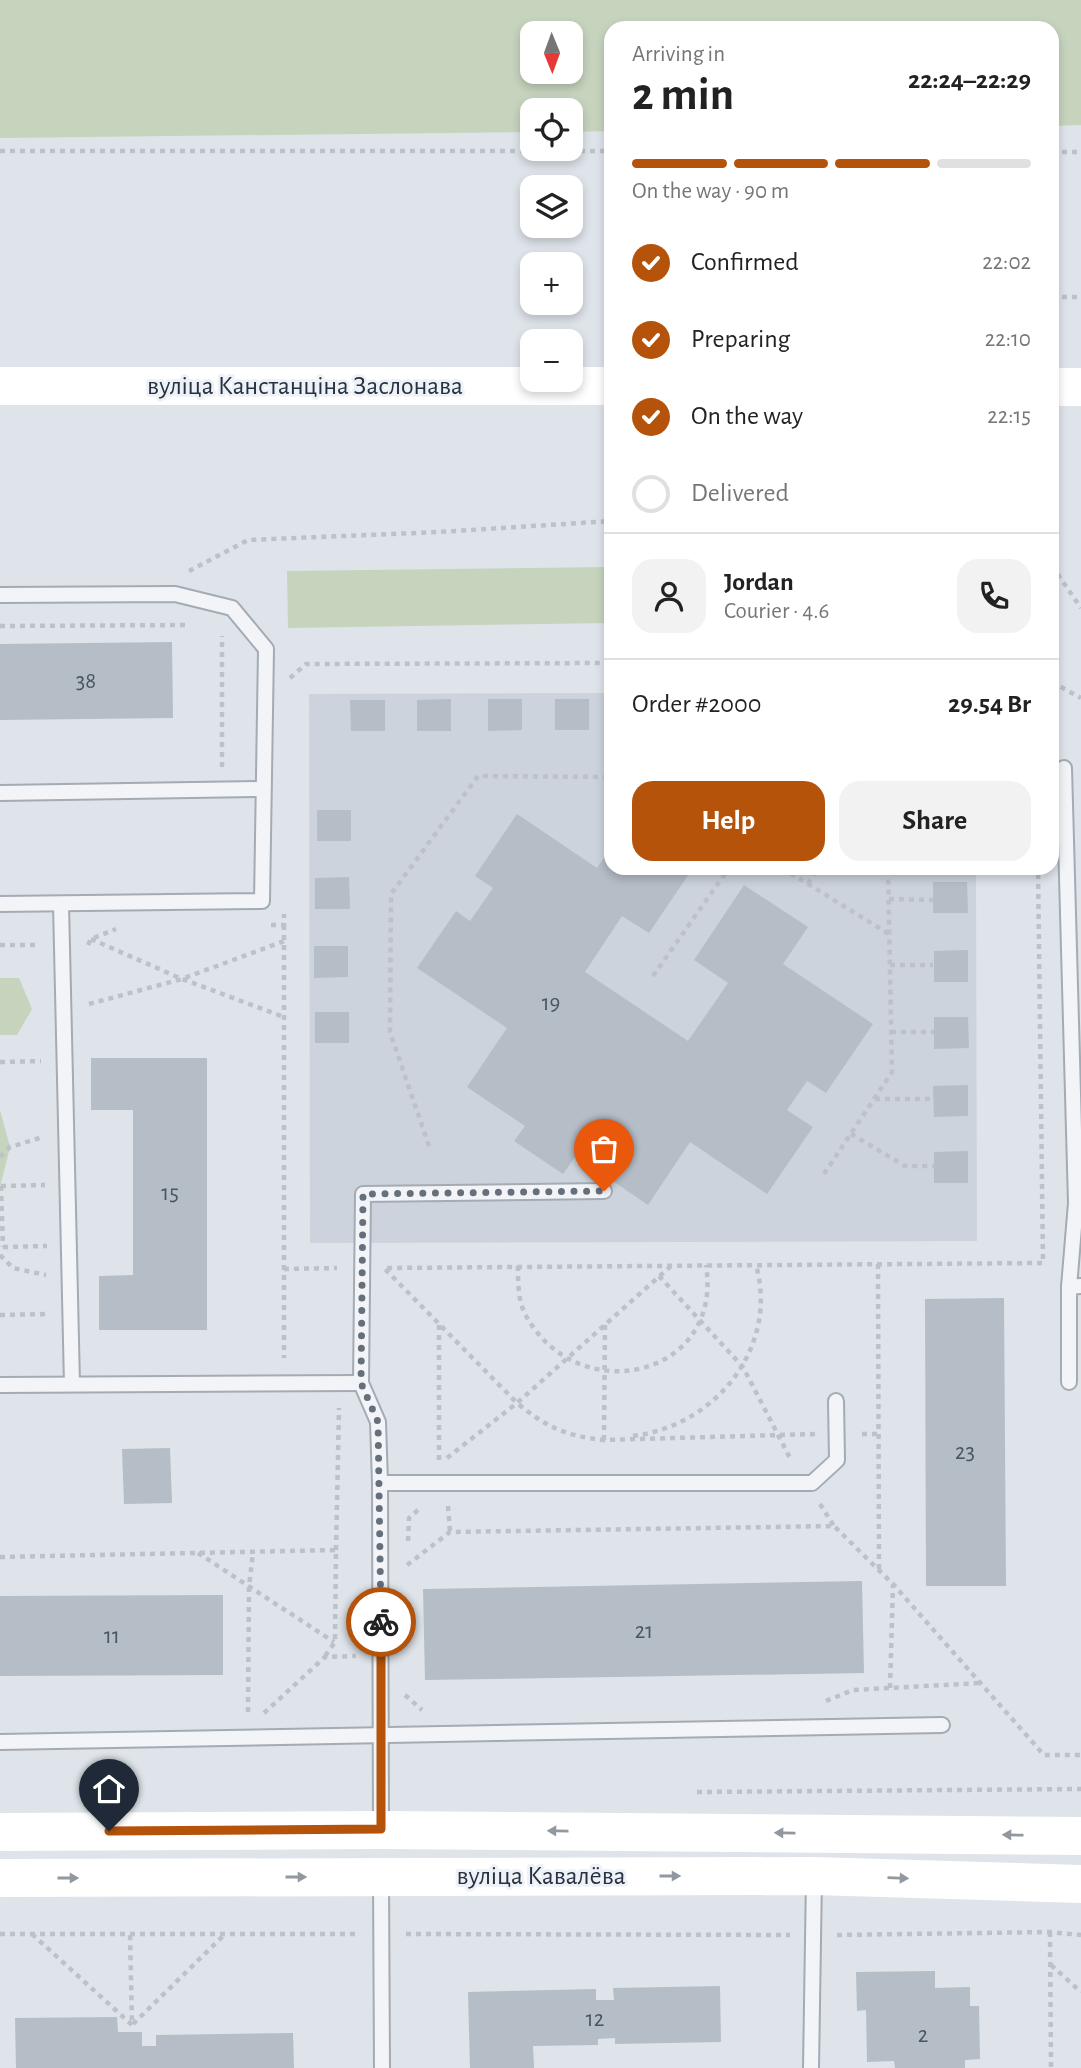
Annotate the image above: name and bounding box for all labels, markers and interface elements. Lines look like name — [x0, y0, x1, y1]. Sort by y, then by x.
north arrow — [520, 21, 583, 84]
map controls — [520, 21, 583, 392]
text: Arriving in — [632, 43, 725, 66]
text: 22:24–22:29 — [908, 67, 1031, 93]
text: 2 min — [632, 72, 734, 118]
button: locate — [520, 98, 583, 161]
button: layers — [520, 175, 583, 238]
text: On the way · 90 m — [632, 180, 789, 203]
icon: check — [632, 244, 670, 282]
text: Confirmed — [691, 249, 799, 275]
text: 22:02 — [982, 251, 1031, 274]
button: + — [520, 252, 583, 315]
icon: check — [632, 321, 670, 359]
text: Preparing — [691, 326, 790, 352]
text: 22:10 — [985, 328, 1031, 351]
button: − — [520, 329, 583, 392]
street label: вуліца Канстанціна Заслонава — [147, 373, 463, 399]
icon: check — [632, 398, 670, 436]
text: On the way — [691, 403, 803, 429]
text: 22:15 — [987, 405, 1031, 428]
text: Delivered — [691, 480, 789, 506]
button: person — [632, 559, 706, 633]
button: phone — [957, 559, 1031, 633]
text: Jordan — [724, 569, 794, 595]
text: Courier · 4.6 — [724, 600, 829, 623]
house number: 38 — [76, 670, 96, 693]
text: Order #2000 — [632, 691, 761, 717]
text: 29.54 Br — [948, 691, 1031, 717]
button: Help — [632, 781, 825, 861]
button: Share — [839, 781, 1031, 861]
house number: 19 — [542, 992, 560, 1015]
pin — [574, 1119, 634, 1191]
icon: bag — [585, 1130, 623, 1168]
house number: 15 — [161, 1182, 179, 1205]
house number: 23 — [955, 1441, 975, 1464]
courier — [346, 1587, 416, 1657]
icon: bike — [362, 1603, 400, 1641]
house number: 21 — [635, 1620, 653, 1643]
house number: 11 — [104, 1625, 120, 1648]
pin — [79, 1759, 139, 1831]
icon: home — [90, 1770, 128, 1808]
one-way arrow — [547, 1825, 569, 1837]
one-way arrow — [774, 1827, 796, 1839]
one-way arrow — [1002, 1829, 1024, 1841]
street label: вуліца Кавалёва — [456, 1863, 626, 1889]
one-way arrow — [659, 1870, 681, 1882]
one-way arrow — [285, 1871, 307, 1883]
one-way arrow — [57, 1872, 79, 1884]
one-way arrow — [887, 1873, 909, 1884]
house number: 12 — [586, 2008, 604, 2031]
house number: 2 — [918, 2024, 928, 2047]

